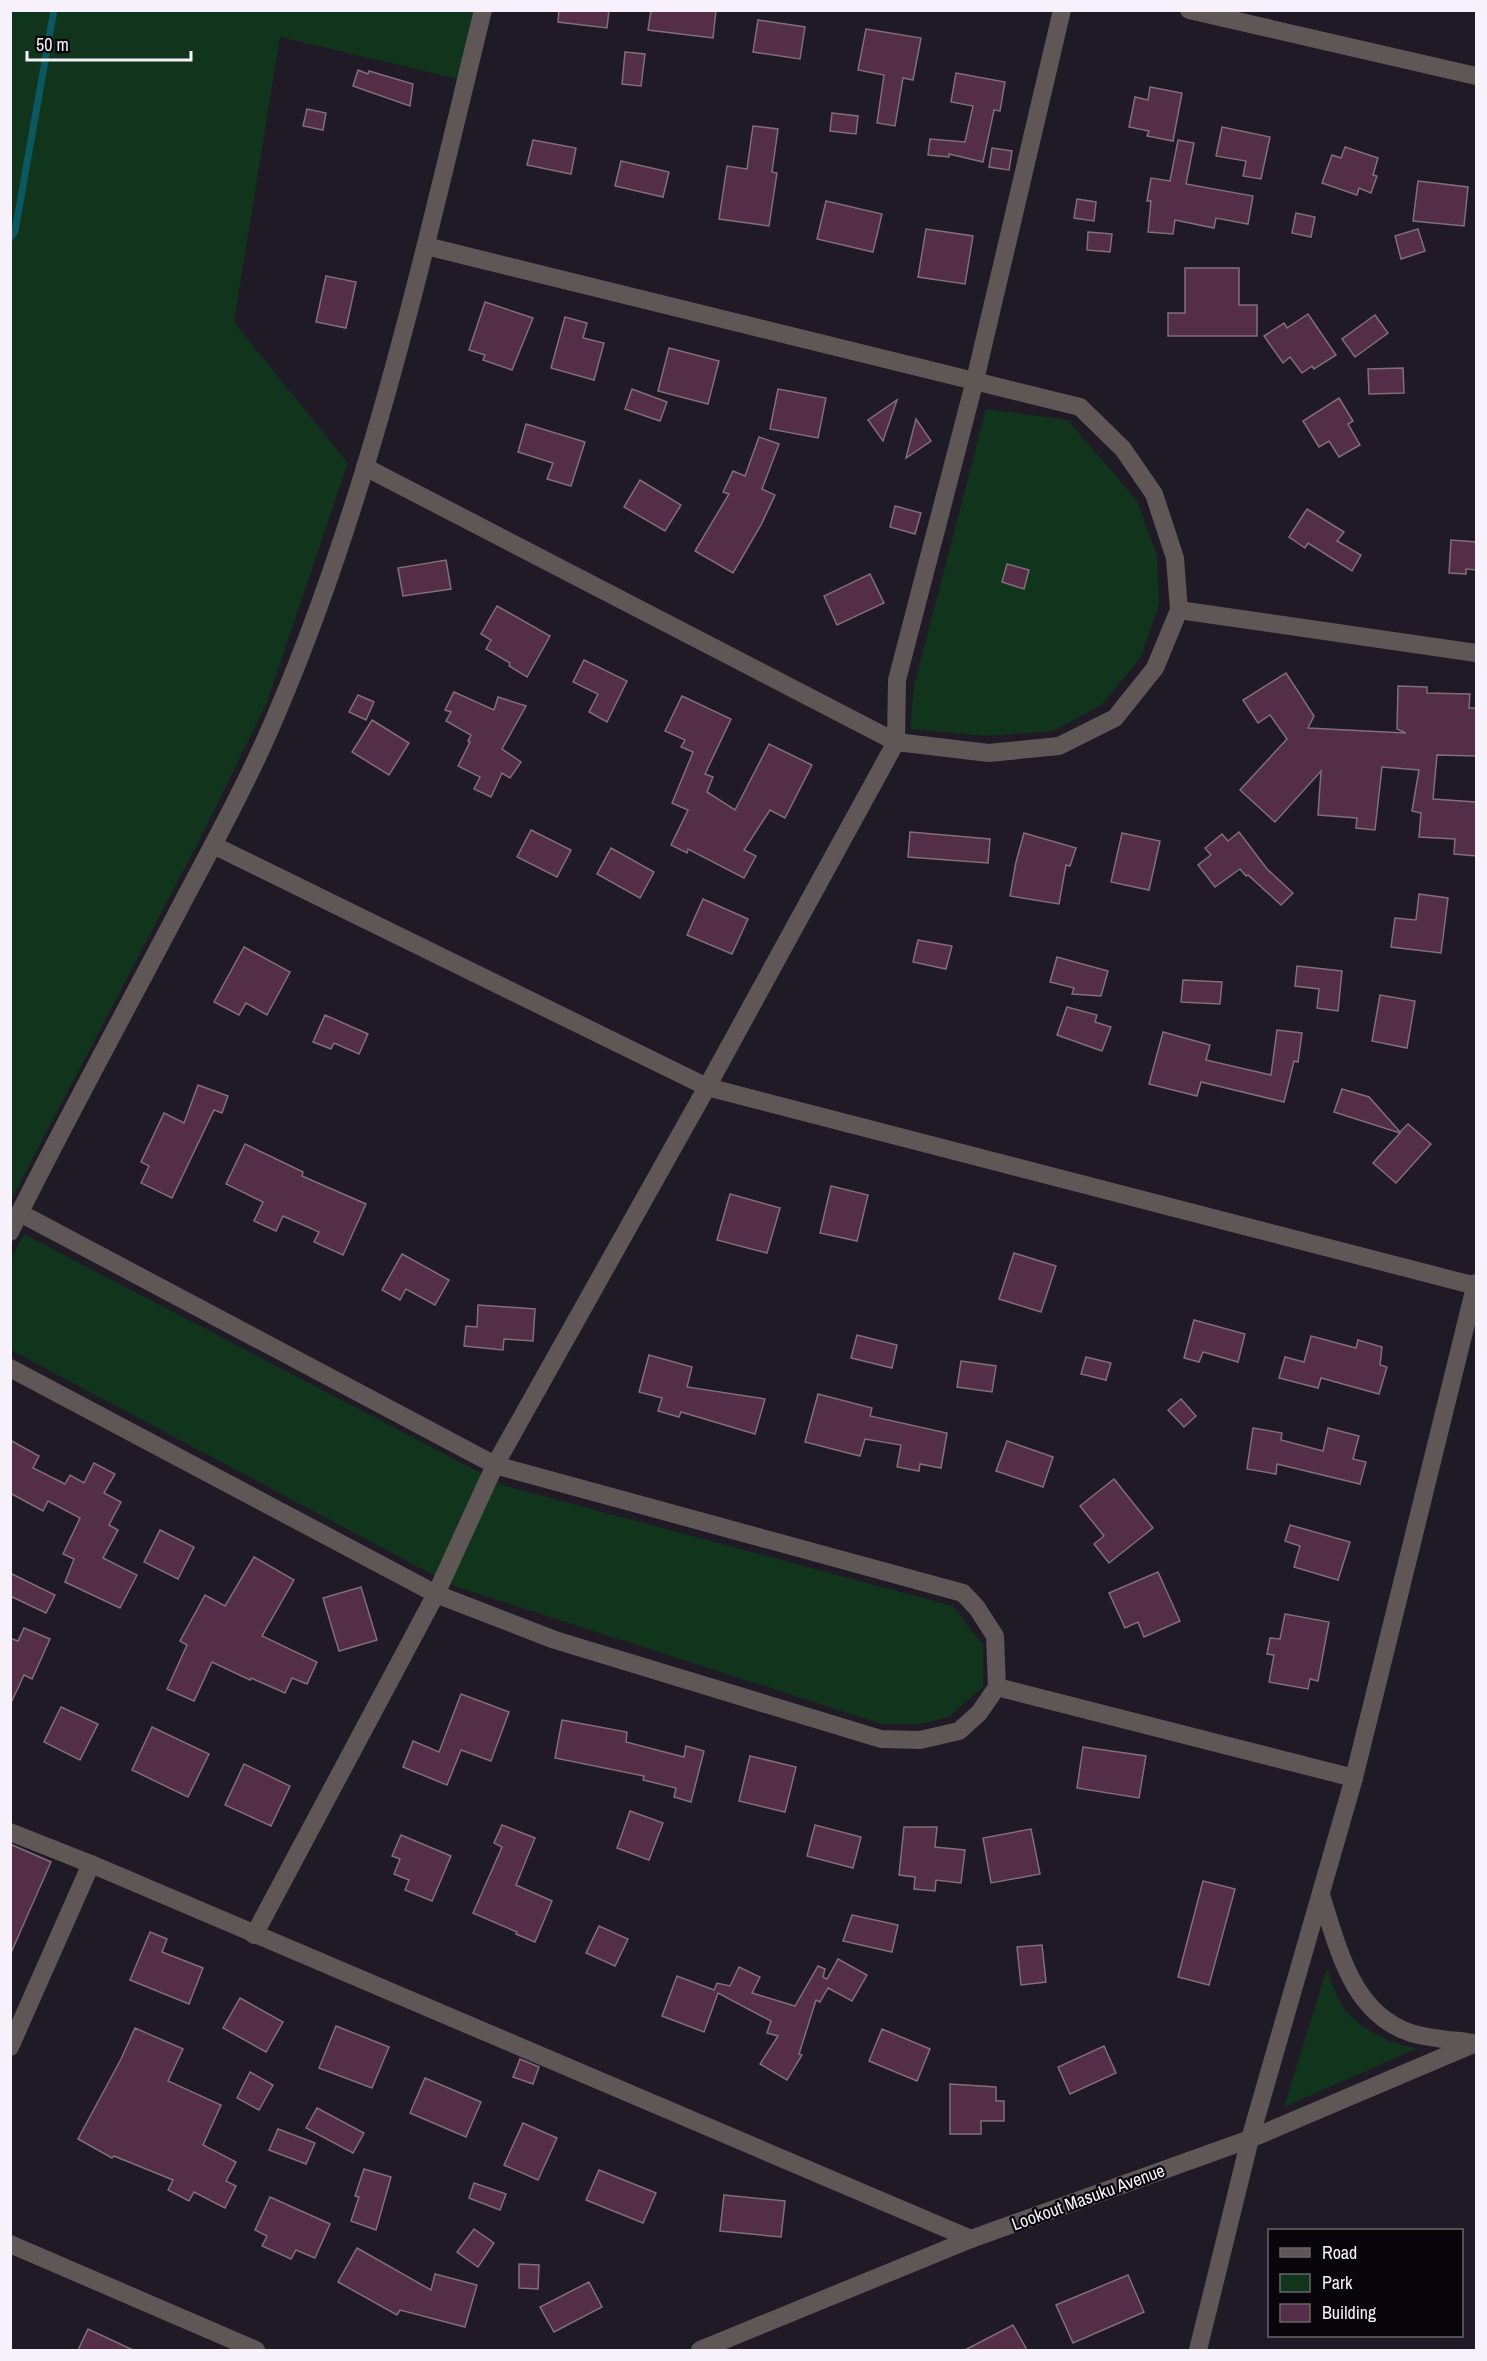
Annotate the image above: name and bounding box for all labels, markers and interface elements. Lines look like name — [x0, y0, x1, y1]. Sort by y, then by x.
scale bar — [27, 24, 190, 62]
text: 50 m — [36, 32, 69, 57]
street label: Lookout Masuku Avenue — [1008, 2158, 1168, 2236]
legend — [1268, 2229, 1463, 2337]
text: Road — [1322, 2240, 1357, 2265]
text: Park — [1322, 2270, 1353, 2295]
text: Building — [1322, 2300, 1377, 2325]

